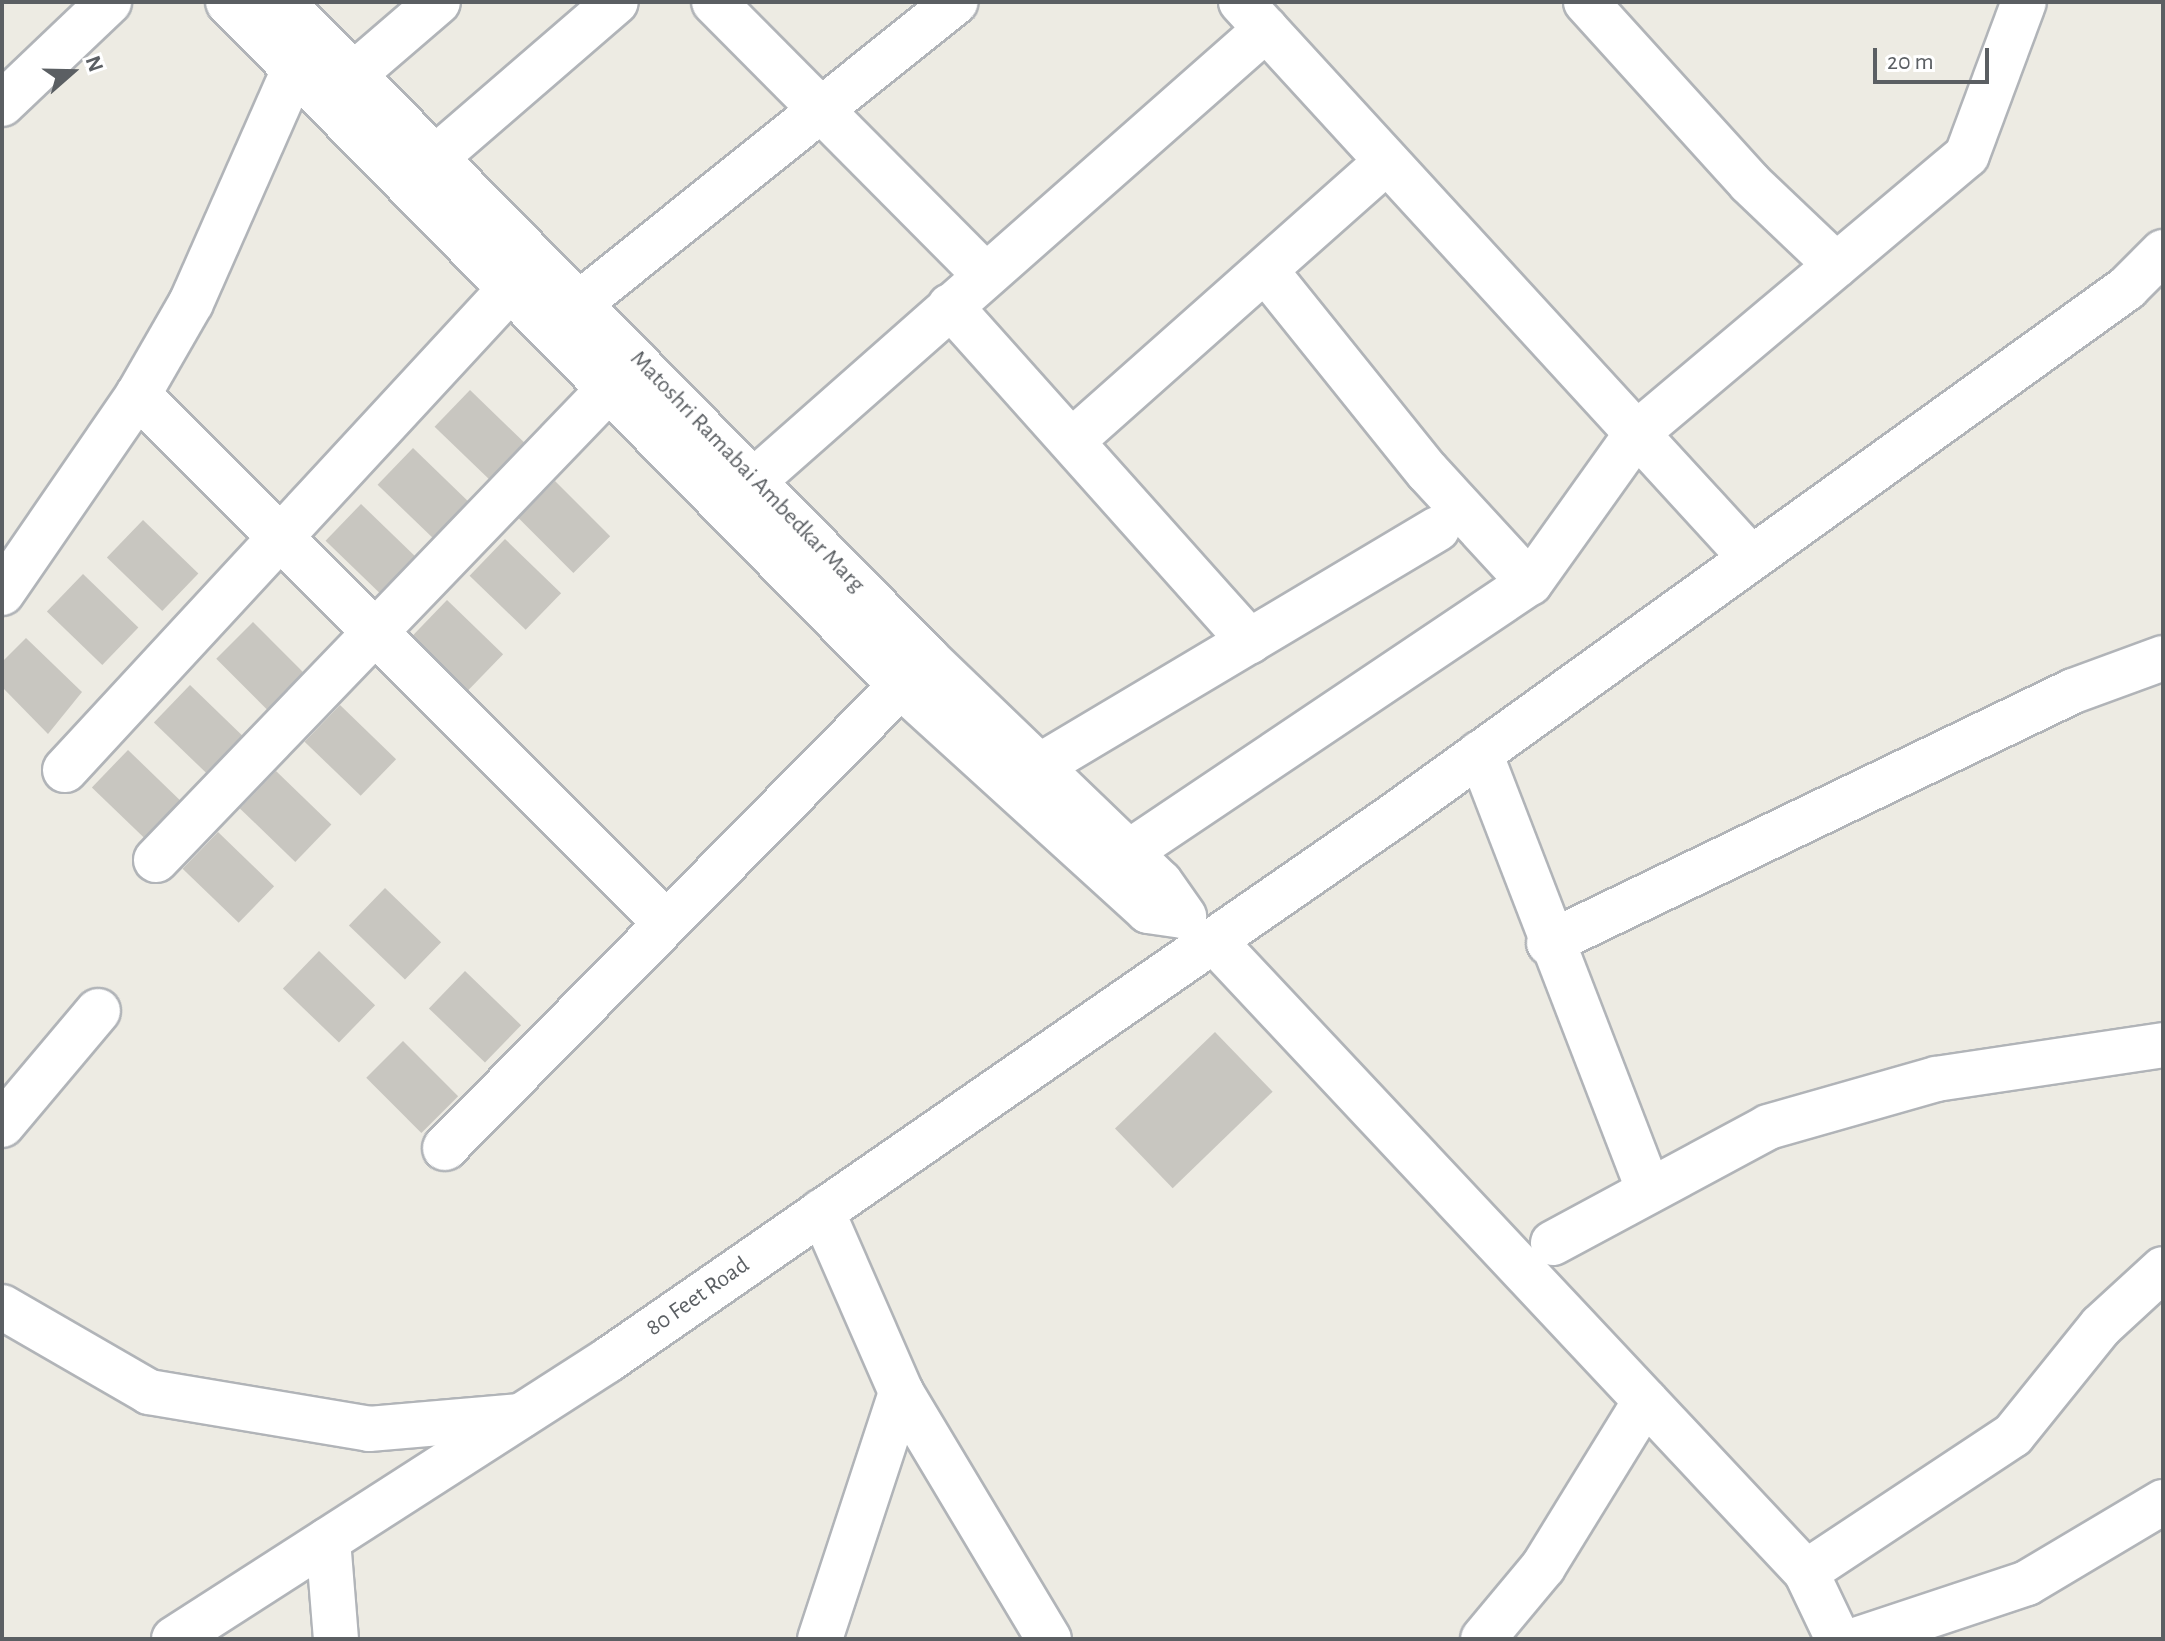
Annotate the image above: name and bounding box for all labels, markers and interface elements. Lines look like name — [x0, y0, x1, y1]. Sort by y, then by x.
north arrow — [32, 32, 112, 112]
scale bar — [1877, 32, 1993, 82]
text: 20 m — [1887, 50, 1934, 74]
text: N — [82, 53, 108, 75]
street label: Matoshri Ramabai Ambedkar Marg — [624, 345, 870, 599]
street label: 80 Feet Road — [641, 1251, 755, 1343]

